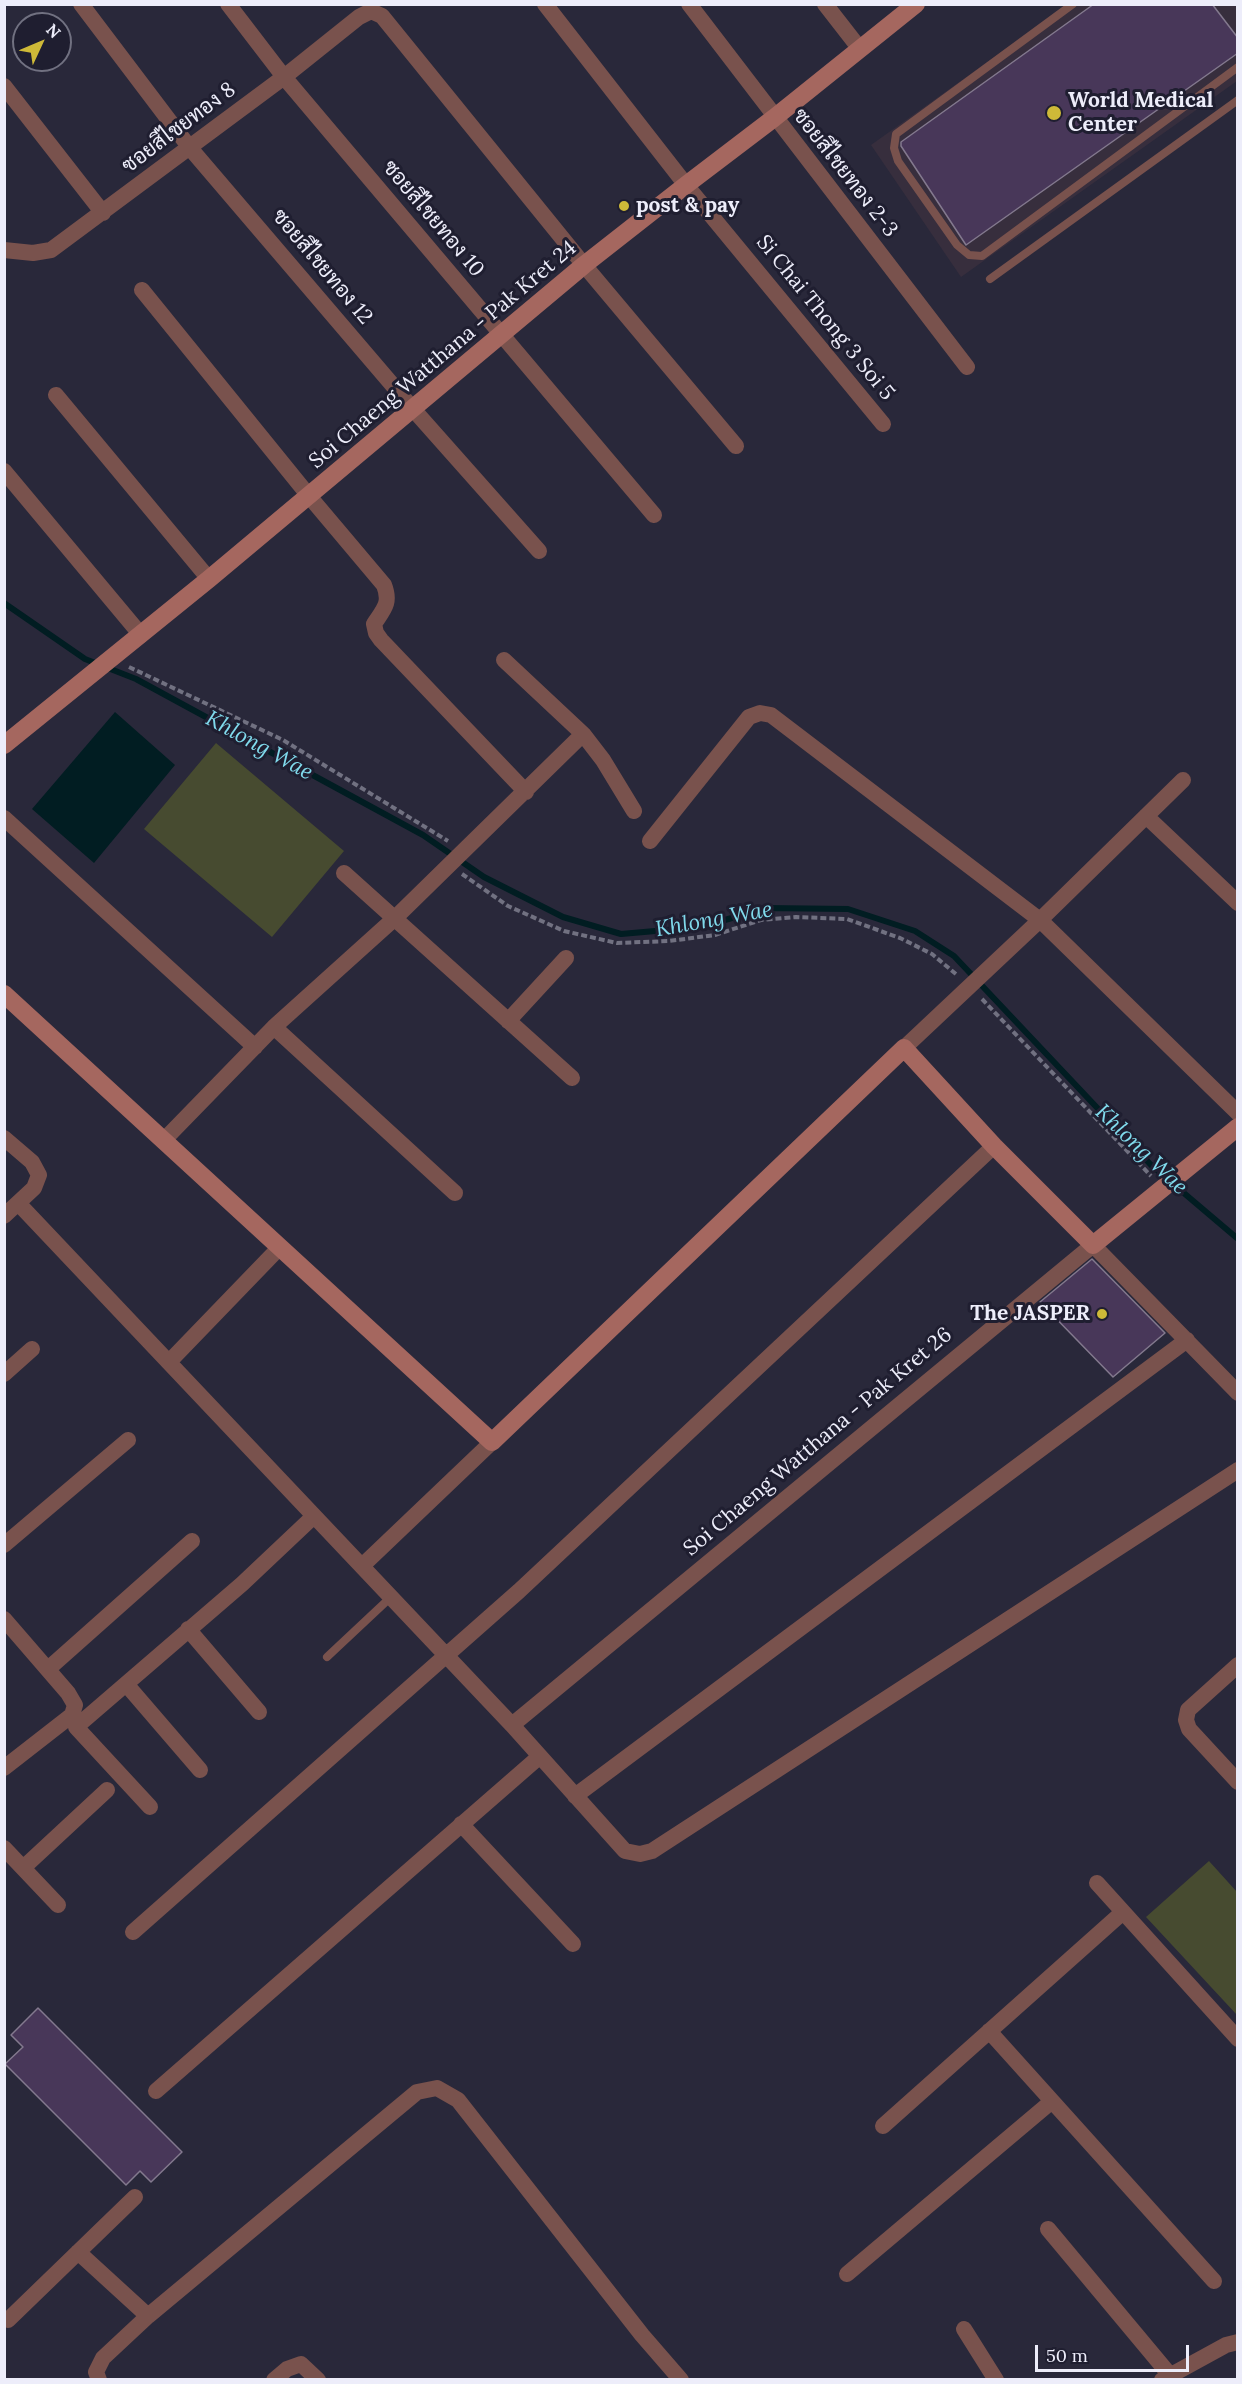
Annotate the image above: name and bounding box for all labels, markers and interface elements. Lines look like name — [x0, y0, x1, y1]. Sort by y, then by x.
north arrow — [12, 12, 72, 72]
text: N — [42, 19, 65, 42]
street label: ซอยสีไชยทอง 8 — [117, 77, 241, 179]
place label: World Medical Center — [1068, 88, 1213, 138]
street label: ซอยสีไชยทอง 2-3 — [787, 104, 903, 242]
marker: World Medical Center — [1045, 104, 1063, 122]
street label: ซอยสีไชยทอง 10 — [377, 156, 489, 282]
place label: post & pay — [636, 193, 739, 219]
marker: post & pay — [617, 199, 631, 213]
street label: ซอยสีไชยทอง 12 — [267, 204, 377, 330]
street label: Si Chai Thong 3 Soi 5 — [751, 230, 899, 406]
street label: Soi Chaeng Watthana - Pak Kret 24 — [304, 236, 582, 474]
water label: Khlong Wae — [201, 706, 317, 786]
water label: Khlong Wae — [653, 897, 775, 943]
water label: Khlong Wae — [1089, 1099, 1193, 1201]
place label: The JASPER — [970, 1301, 1090, 1327]
marker: The JASPER — [1095, 1307, 1109, 1321]
street label: Soi Chaeng Watthana - Pak Kret 26 — [679, 1322, 957, 1562]
scale bar — [1038, 2333, 1192, 2371]
text: 50 m — [1046, 2344, 1088, 2367]

